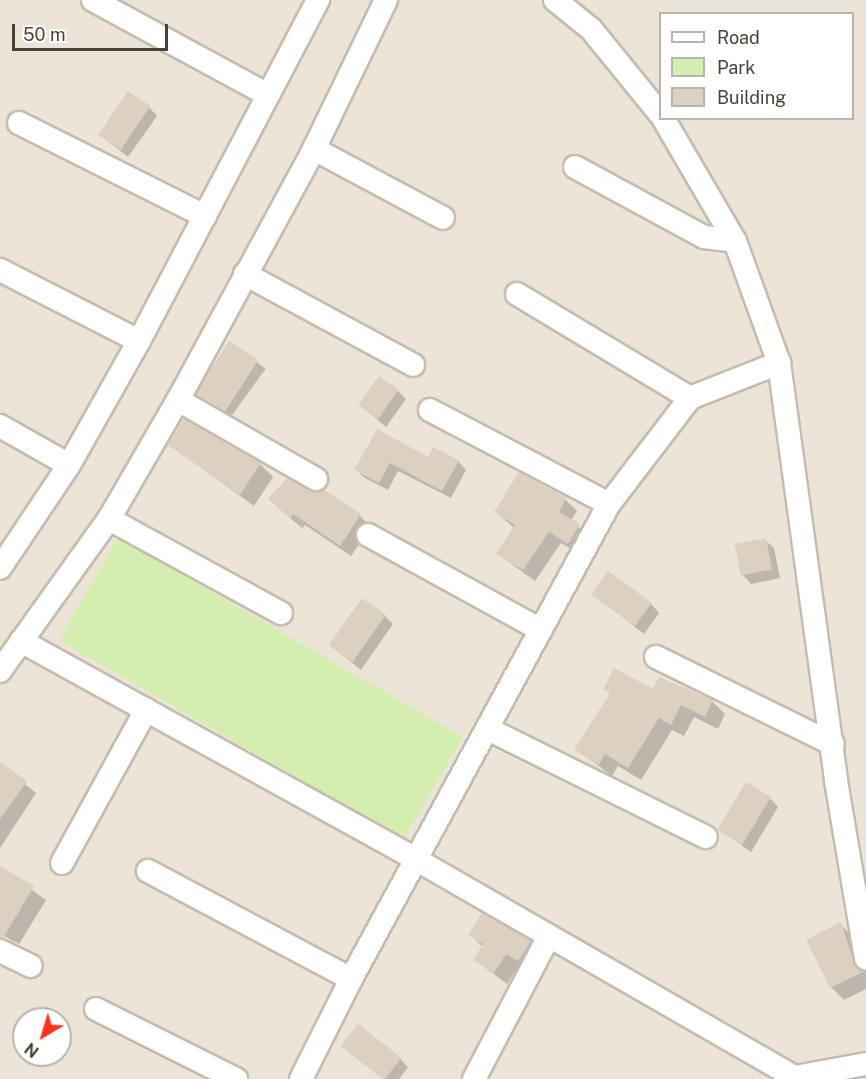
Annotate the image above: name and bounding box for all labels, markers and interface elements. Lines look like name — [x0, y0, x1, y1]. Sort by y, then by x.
scale bar — [15, 12, 171, 50]
legend — [659, 12, 854, 120]
text: 50 m — [23, 24, 66, 45]
text: Road — [717, 27, 760, 48]
text: Park — [717, 57, 755, 78]
text: Building — [717, 87, 786, 108]
north arrow — [12, 1007, 72, 1067]
text: N — [21, 1039, 43, 1061]

